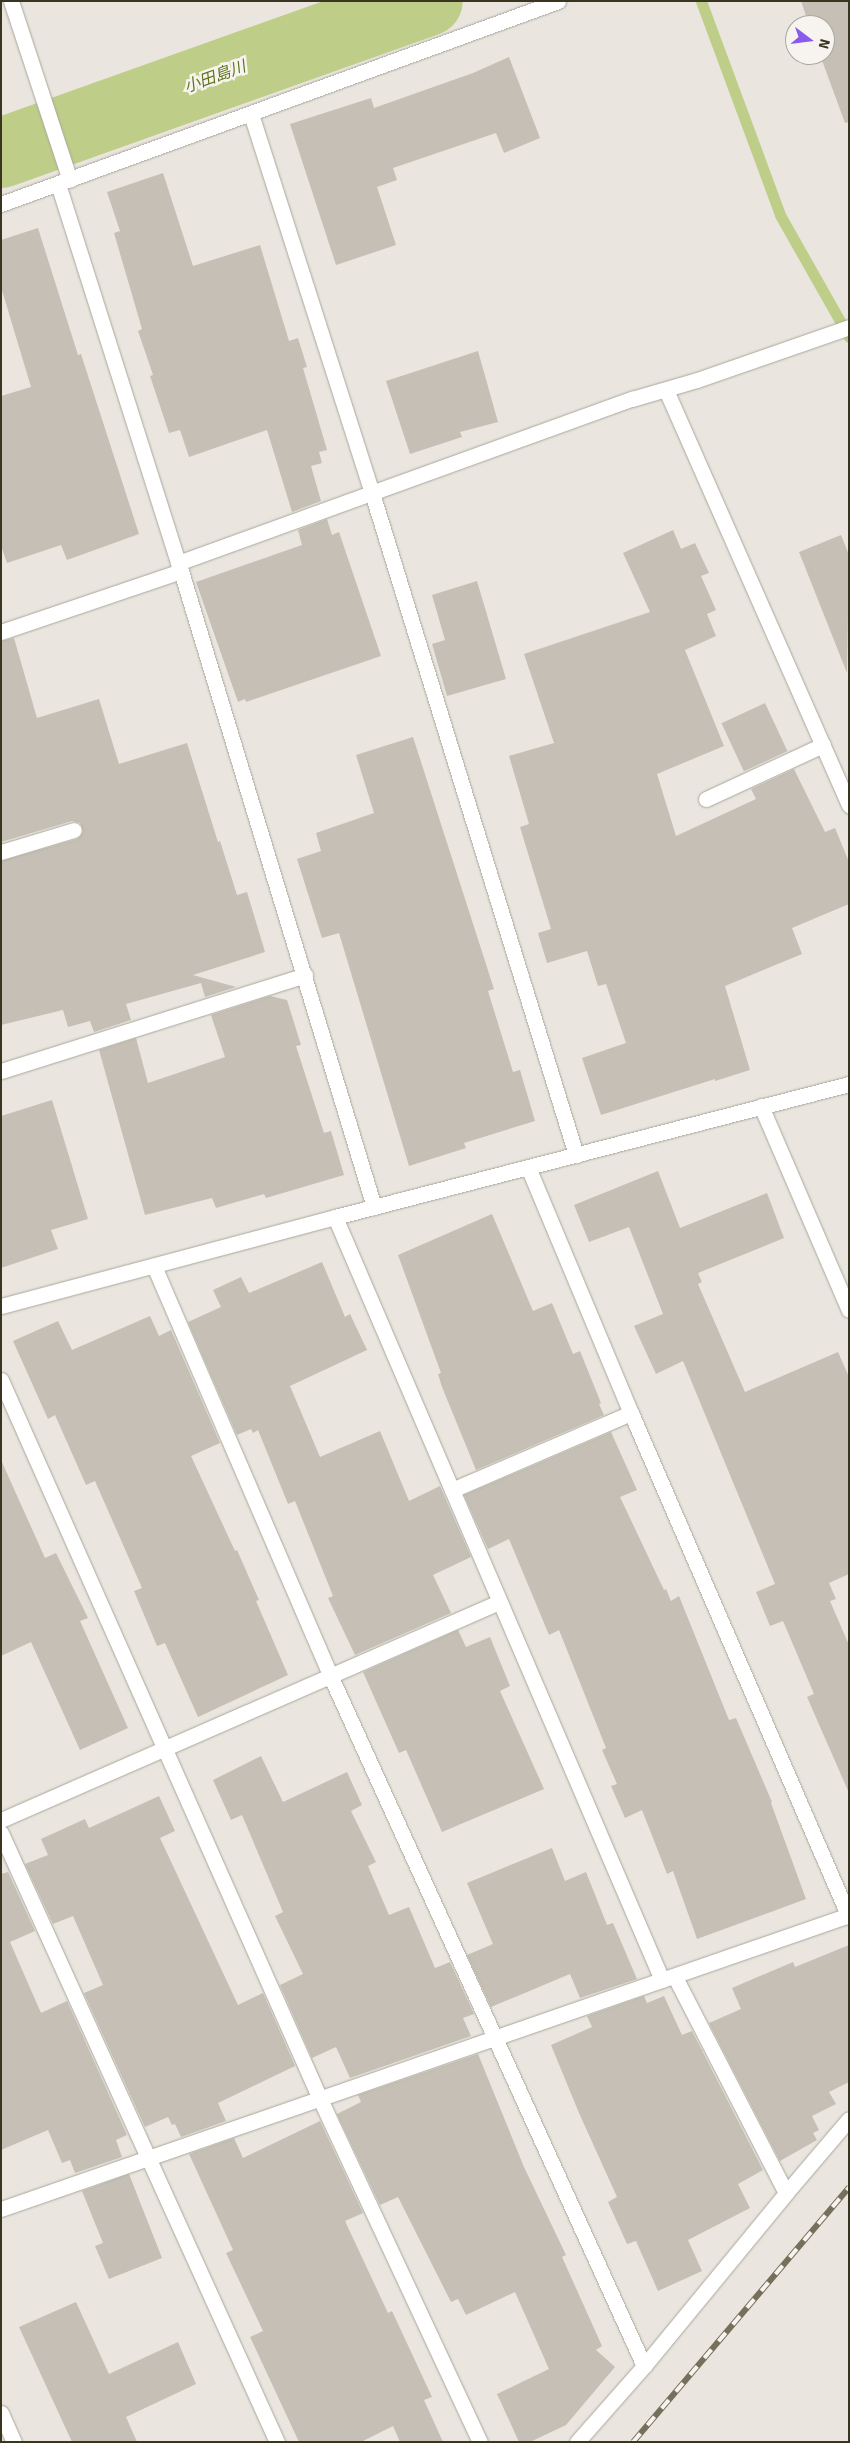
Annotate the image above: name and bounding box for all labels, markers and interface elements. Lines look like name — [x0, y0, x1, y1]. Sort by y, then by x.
north arrow — [785, 15, 835, 65]
text: N — [815, 37, 833, 51]
water label: 小田島川 — [182, 57, 248, 97]

